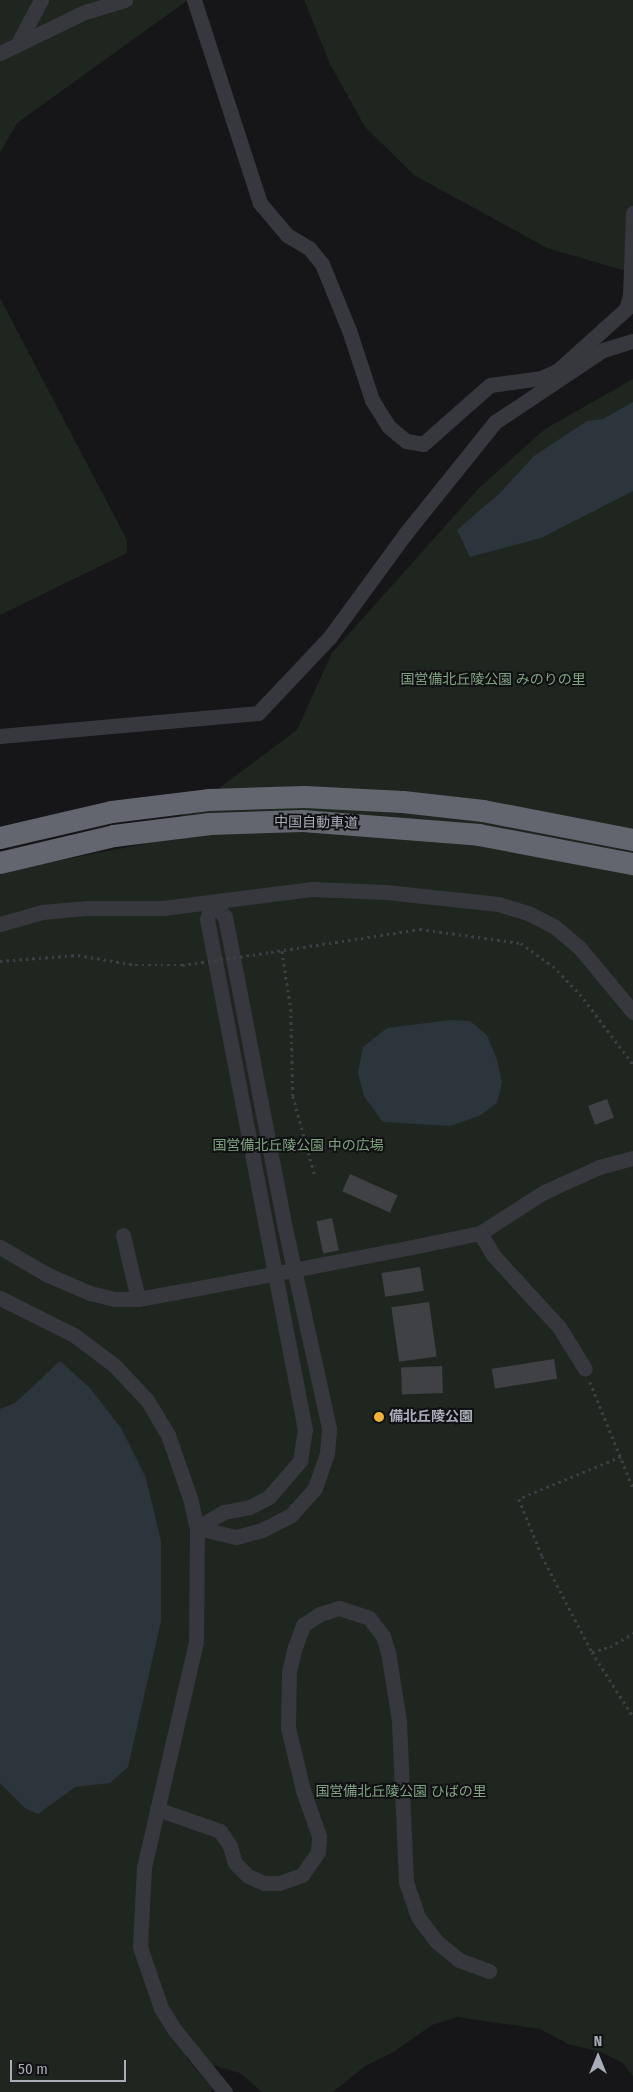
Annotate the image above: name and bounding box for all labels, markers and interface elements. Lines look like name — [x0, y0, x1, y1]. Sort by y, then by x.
park label: 国営備北丘陵公園 みのりの里 — [400, 672, 586, 688]
street label: 中国自動車道 — [274, 814, 358, 832]
park label: 国営備北丘陵公園 中の広場 — [212, 1138, 384, 1154]
place label: 備北丘陵公園 — [389, 1409, 473, 1425]
marker: 備北丘陵公園 — [373, 1411, 385, 1423]
park label: 国営備北丘陵公園 ひばの里 — [315, 1784, 487, 1800]
north arrow — [573, 2032, 623, 2082]
text: N — [594, 2033, 602, 2050]
scale bar — [12, 2050, 129, 2082]
text: 50 m — [18, 2060, 48, 2078]

